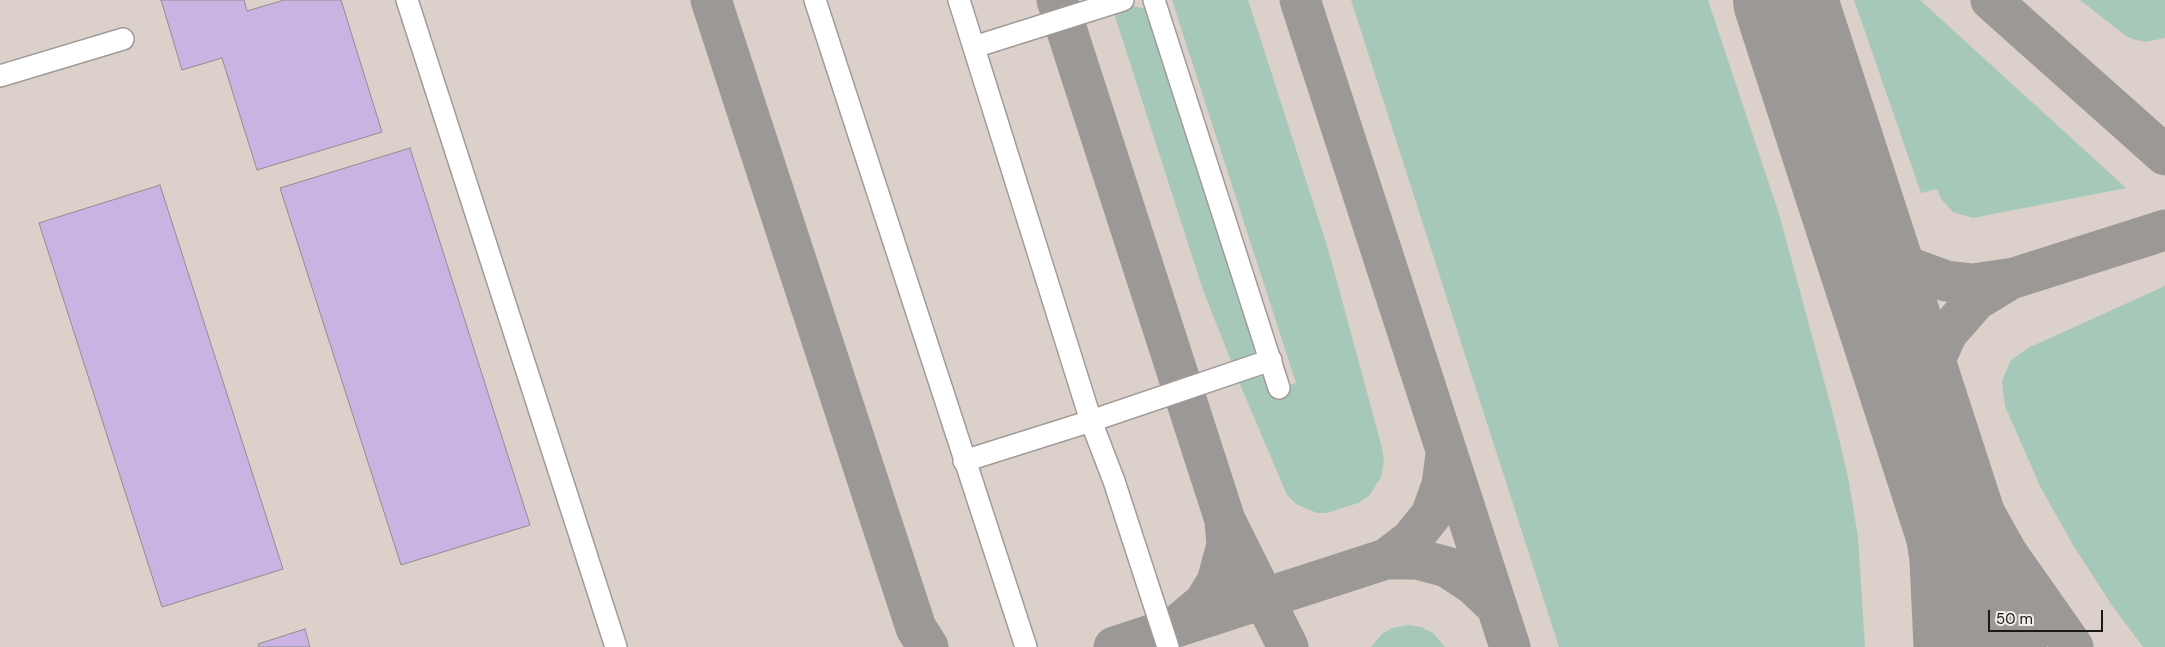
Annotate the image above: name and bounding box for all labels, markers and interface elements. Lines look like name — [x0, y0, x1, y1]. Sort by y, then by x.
scale bar — [1990, 600, 2105, 632]
text: 50 m — [1996, 609, 2033, 629]

